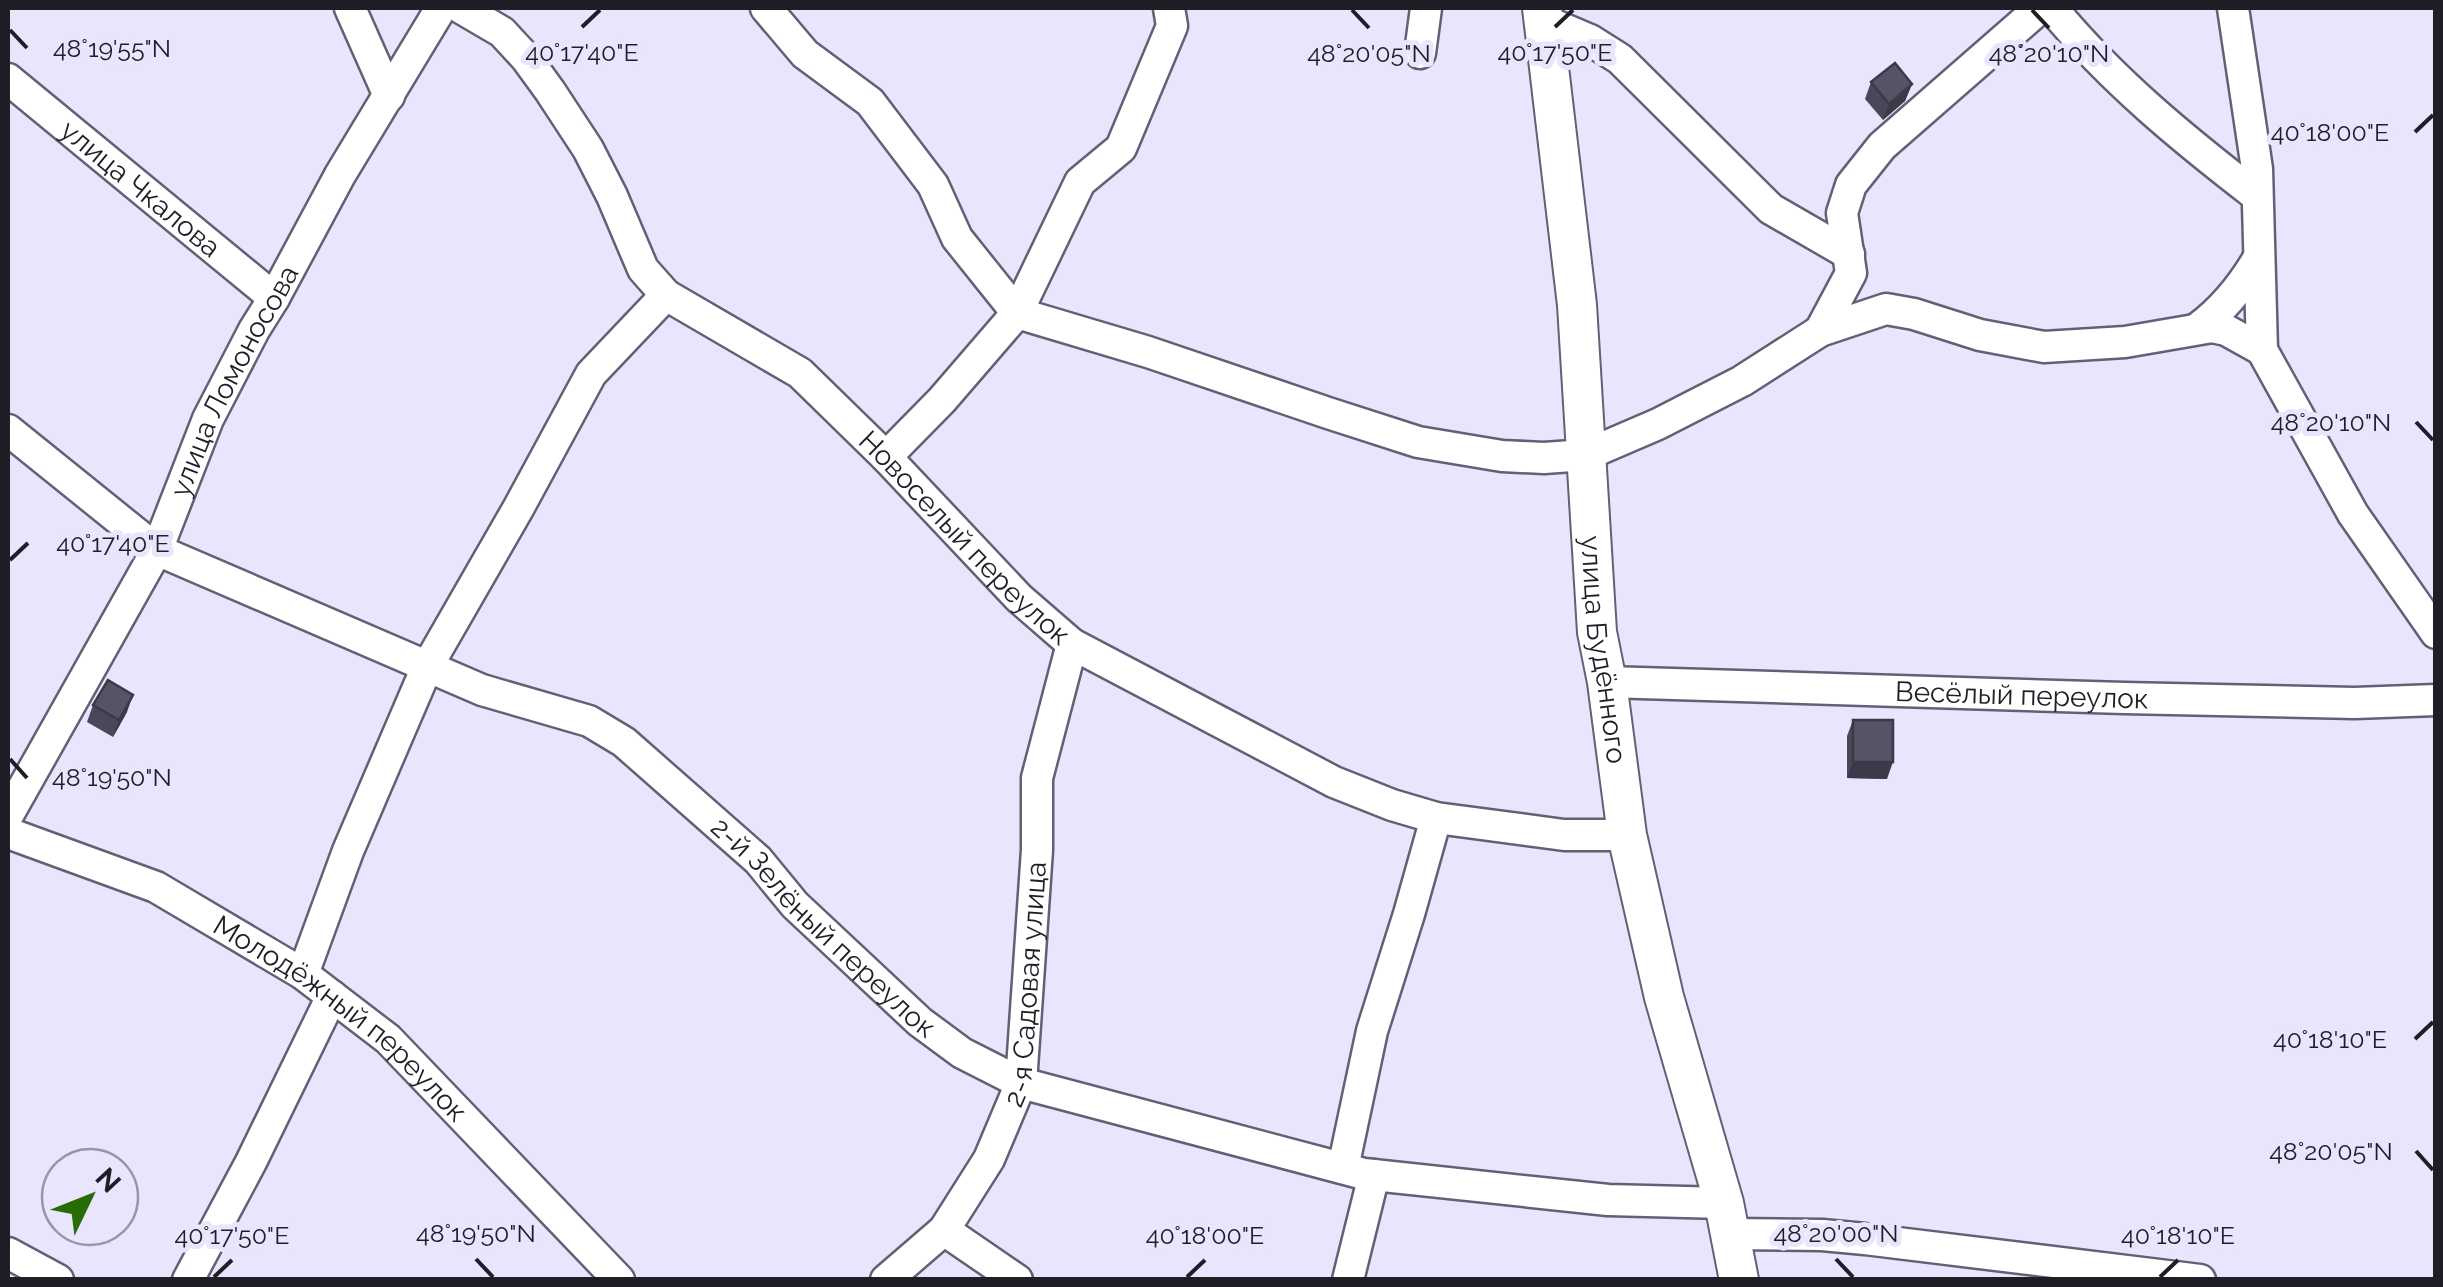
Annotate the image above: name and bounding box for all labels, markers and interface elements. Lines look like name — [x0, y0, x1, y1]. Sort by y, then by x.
text: 48°19'55"N — [53, 33, 171, 63]
text: 40°17'40"E — [525, 37, 639, 67]
text: 40°17'50"E — [1498, 37, 1612, 67]
text: 48°20'05"N — [1307, 38, 1431, 68]
text: 48°20'10"N — [1989, 38, 2109, 68]
street label: улица Чкалова — [54, 113, 227, 264]
text: 40°18'00"E — [2271, 117, 2389, 147]
street label: улица Ломоносова — [163, 260, 305, 502]
text: 48°20'10"N — [2271, 407, 2391, 437]
street label: Новоселый переулок — [852, 424, 1077, 652]
text: 40°17'40"E — [56, 528, 170, 558]
street label: улица Будённого — [1574, 535, 1634, 766]
street label: Весёлый переулок — [1895, 675, 2149, 716]
text: 48°19'50"N — [52, 762, 172, 792]
street label: 2-й Зелёный переулок — [704, 811, 942, 1045]
street label: 2-я Садовая улица — [997, 861, 1053, 1112]
street label: Молодёжный переулок — [207, 909, 474, 1128]
text: 40°18'10"E — [2273, 1024, 2387, 1054]
text: 48°20'05"N — [2269, 1136, 2393, 1166]
north arrow — [40, 1147, 140, 1247]
text: N — [89, 1161, 127, 1199]
text: 48°19'50"N — [416, 1218, 536, 1248]
text: 48°20'00"N — [1773, 1218, 1899, 1248]
text: 40°17'50"E — [175, 1220, 289, 1250]
text: 40°18'00"E — [1146, 1220, 1264, 1250]
text: 40°18'10"E — [2121, 1220, 2235, 1250]

